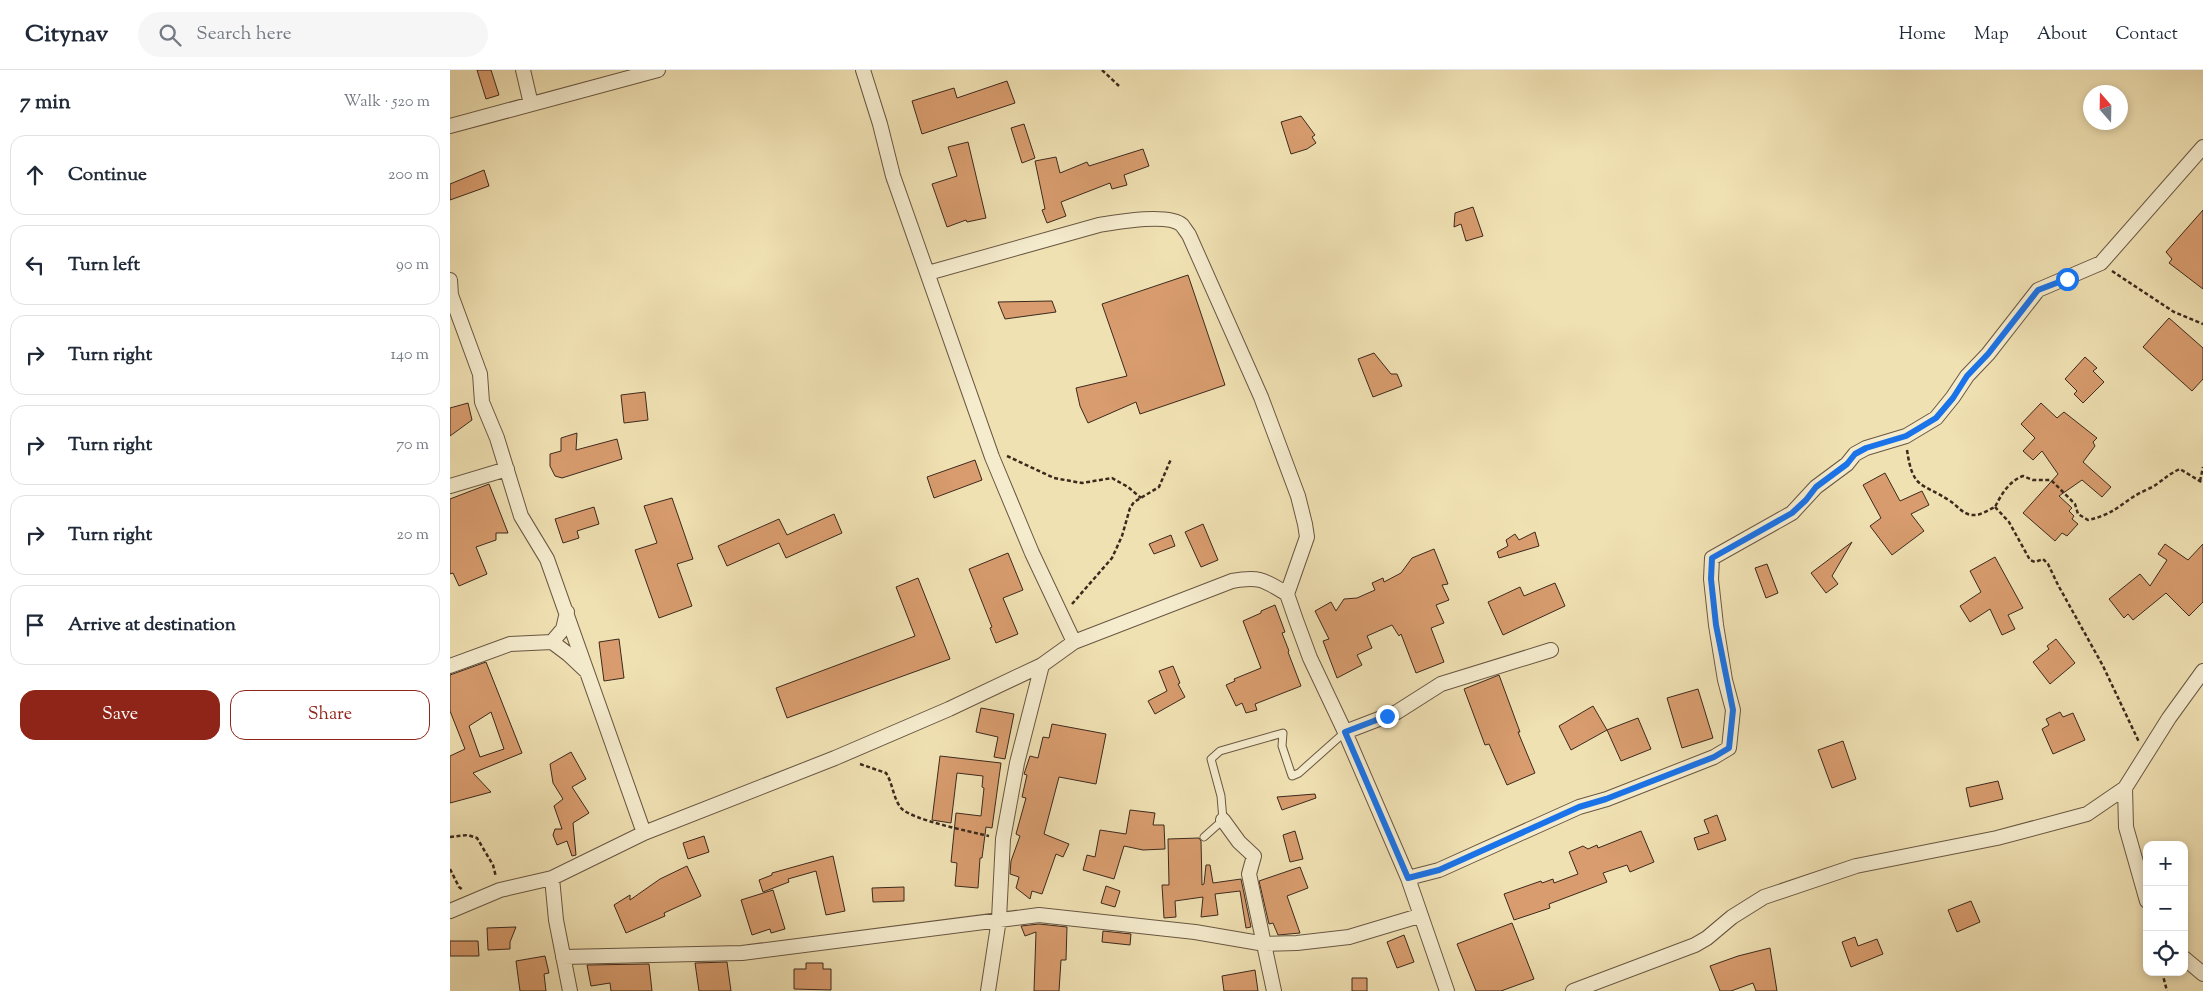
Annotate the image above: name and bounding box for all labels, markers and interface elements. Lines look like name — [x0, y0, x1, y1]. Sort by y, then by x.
search box — [138, 12, 488, 57]
text: Citynav — [25, 18, 108, 52]
icon: search — [156, 21, 184, 49]
text: Search here — [196, 21, 292, 48]
text: Home — [1899, 22, 1946, 48]
text: Map — [1974, 22, 2009, 48]
text: About — [2037, 22, 2087, 48]
text: Contact — [2115, 22, 2178, 48]
north arrow — [2083, 85, 2128, 130]
text: 7 min — [20, 88, 71, 118]
text: Walk · 520 m — [344, 91, 430, 114]
icon: ahead — [21, 161, 49, 189]
text: Continue — [68, 162, 147, 189]
text: 200 m — [388, 164, 429, 187]
icon: left — [21, 251, 49, 279]
text: Turn left — [68, 252, 140, 279]
text: 90 m — [396, 254, 429, 277]
route start — [2056, 268, 2079, 291]
icon: right — [21, 341, 49, 369]
text: Turn right — [68, 342, 152, 369]
text: 140 m — [391, 344, 429, 367]
icon: right — [21, 431, 49, 459]
text: Turn right — [68, 432, 152, 459]
text: 70 m — [396, 434, 429, 457]
icon: right — [21, 521, 49, 549]
text: Turn right — [68, 522, 152, 549]
text: 20 m — [396, 524, 429, 547]
icon: arrive — [21, 611, 49, 639]
text: Arrive at destination — [68, 612, 236, 639]
button: Save — [20, 690, 220, 740]
button: Share — [230, 690, 430, 740]
route end — [1376, 705, 1399, 728]
map controls — [2143, 841, 2188, 976]
button: + — [2143, 841, 2188, 886]
button: − — [2143, 886, 2188, 931]
button: locate — [2143, 931, 2188, 976]

